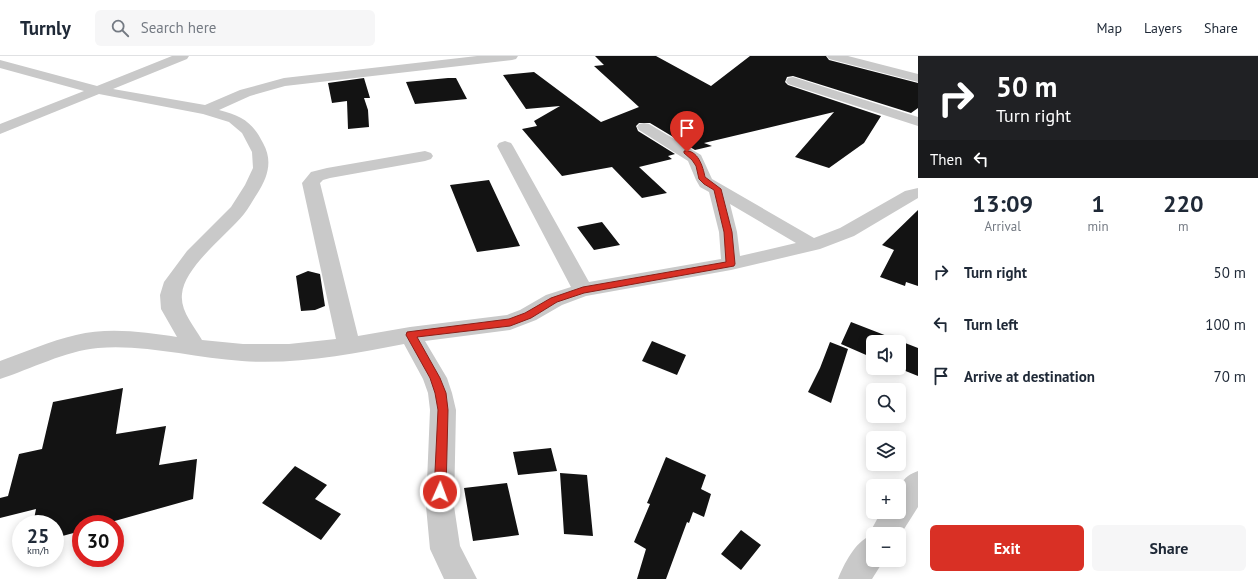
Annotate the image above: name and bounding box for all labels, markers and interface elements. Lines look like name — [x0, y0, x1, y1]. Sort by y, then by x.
search box — [95, 10, 375, 46]
text: Turnly — [20, 16, 71, 40]
icon: search — [109, 17, 131, 39]
text: Search here — [141, 18, 216, 37]
text: Map — [1096, 19, 1122, 37]
text: Layers — [1144, 19, 1182, 37]
text: Share — [1204, 19, 1238, 37]
text: 50 m — [996, 68, 1057, 105]
icon: right — [930, 72, 982, 124]
text: Turn right — [996, 104, 1071, 127]
pin — [670, 111, 704, 152]
icon: arrive — [676, 117, 698, 139]
icon: left — [970, 148, 992, 170]
text: Then — [930, 150, 962, 169]
text: 13:09 — [972, 188, 1033, 219]
text: 1 — [1091, 188, 1105, 219]
text: 220 — [1163, 188, 1204, 219]
text: Arrival — [985, 218, 1021, 235]
text: min — [1087, 218, 1109, 235]
text: m — [1178, 218, 1189, 235]
icon: right — [930, 261, 952, 283]
text: Turn right — [964, 263, 1027, 282]
text: 50 m — [1213, 263, 1246, 282]
icon: left — [930, 313, 952, 335]
text: Turn left — [964, 315, 1018, 334]
text: 100 m — [1205, 315, 1246, 334]
map controls — [866, 335, 906, 567]
button: sound — [866, 335, 906, 375]
icon: arrive — [930, 365, 952, 387]
text: Arrive at destination — [964, 367, 1095, 386]
text: 70 m — [1213, 367, 1246, 386]
button: search — [866, 383, 906, 423]
button: layers — [866, 431, 906, 471]
position arrow — [419, 471, 461, 513]
button: + — [866, 479, 906, 519]
speed limit sign: 30 — [72, 515, 124, 567]
text: 25 — [27, 523, 49, 549]
button: Exit — [930, 525, 1084, 571]
button: Share — [1092, 525, 1246, 571]
button: − — [866, 527, 906, 567]
text: km/h — [27, 544, 49, 557]

